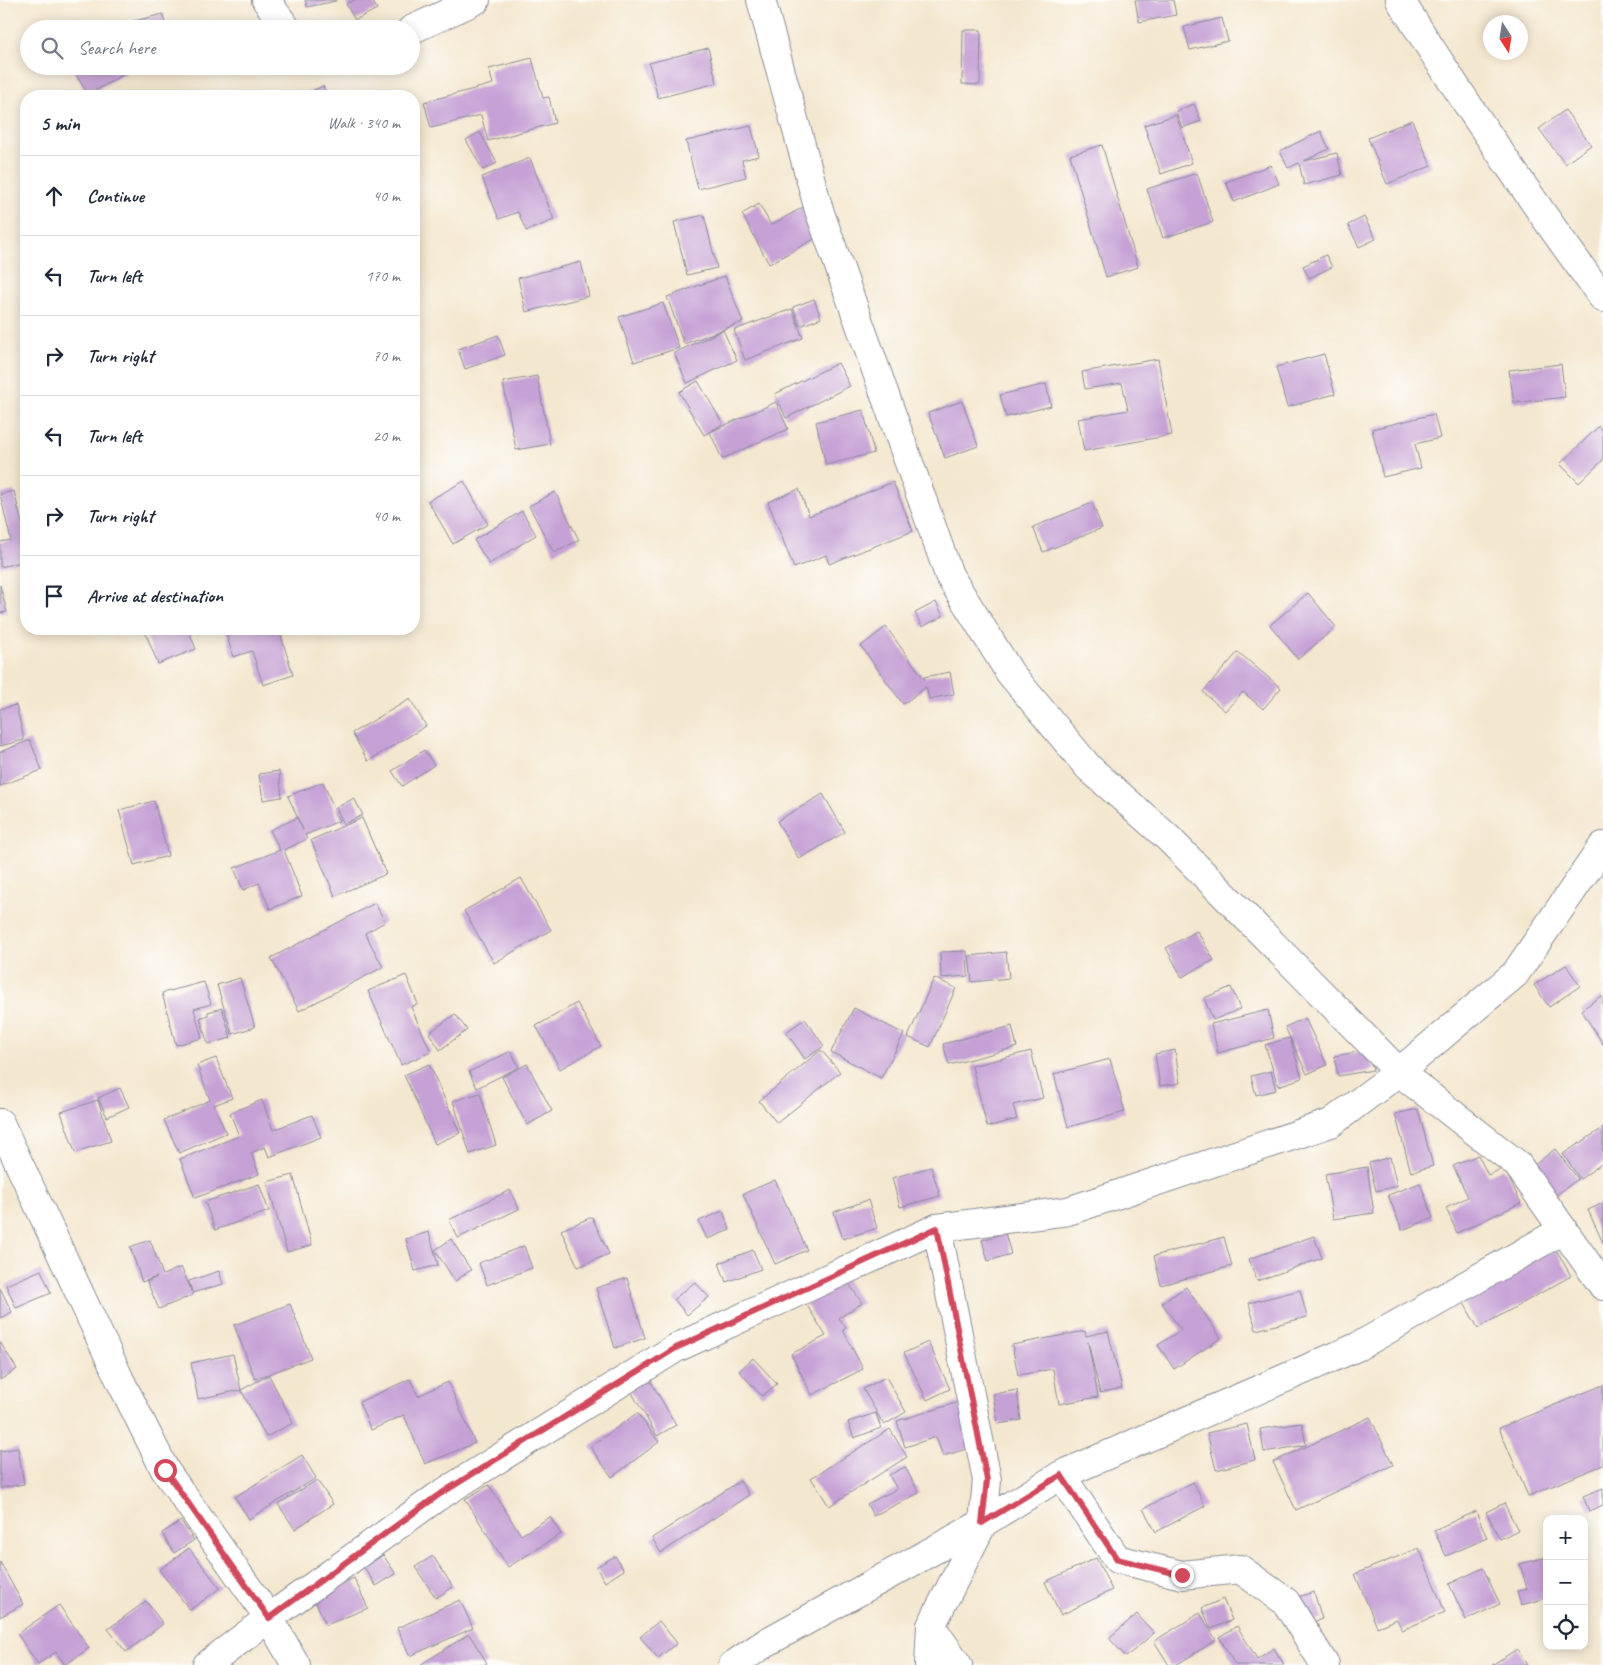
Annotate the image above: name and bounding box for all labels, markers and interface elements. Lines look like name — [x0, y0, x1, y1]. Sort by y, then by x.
north arrow — [1483, 15, 1528, 60]
search box — [20, 20, 420, 75]
icon: search — [38, 34, 66, 62]
text: Search here — [78, 36, 155, 60]
text: 5 min — [40, 110, 80, 136]
text: Walk · 340 m — [328, 113, 400, 133]
icon: ahead — [40, 182, 68, 210]
text: Continue — [87, 184, 144, 208]
text: 40 m — [373, 186, 400, 206]
icon: left — [40, 262, 68, 290]
text: Turn left — [87, 264, 142, 288]
text: 170 m — [366, 266, 400, 286]
icon: right — [40, 342, 68, 370]
text: Turn right — [87, 344, 154, 368]
text: 70 m — [373, 346, 400, 366]
icon: left — [40, 422, 68, 450]
text: Turn left — [87, 424, 142, 448]
text: 20 m — [373, 426, 400, 446]
icon: right — [40, 502, 68, 530]
text: Turn right — [87, 504, 154, 528]
text: 40 m — [373, 506, 400, 526]
icon: arrive — [40, 582, 68, 610]
text: Arrive at destination — [87, 584, 223, 608]
route start — [154, 1459, 177, 1482]
map controls — [1543, 1515, 1588, 1650]
button: + — [1543, 1515, 1588, 1560]
button: − — [1543, 1560, 1588, 1605]
route end — [1171, 1564, 1194, 1587]
button: locate — [1543, 1605, 1588, 1650]

